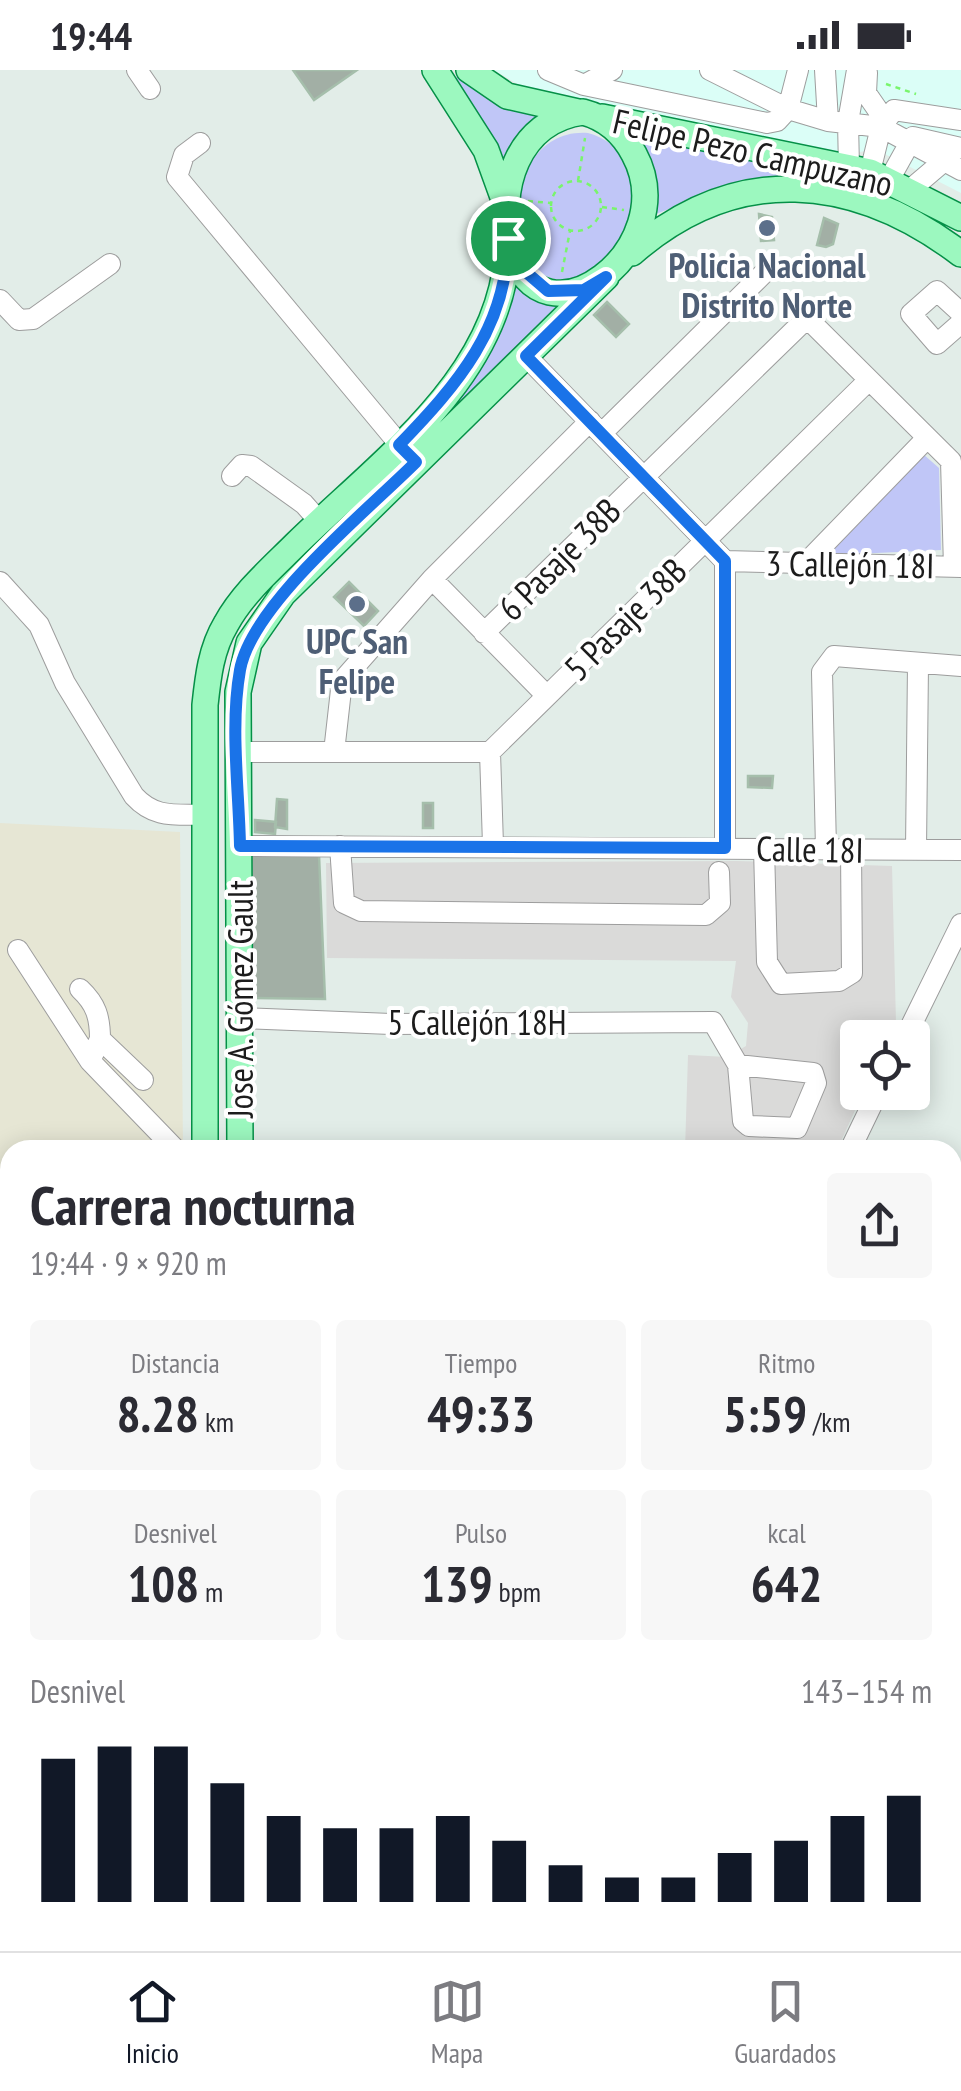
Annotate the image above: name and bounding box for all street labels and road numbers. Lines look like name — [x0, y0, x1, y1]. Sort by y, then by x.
street label: Felipe Pezo Campuzano — [609, 98, 897, 206]
street label: 6 Pasaje 38B — [488, 488, 630, 630]
street label: 3 Callejón 18I — [765, 540, 935, 588]
street label: 5 Pasaje 38B — [554, 548, 696, 690]
street label: Calle 18I — [756, 825, 864, 873]
street label: Jose A. Gómez Gault — [217, 880, 263, 1119]
street label: 5 Callejón 18H — [387, 999, 567, 1045]

